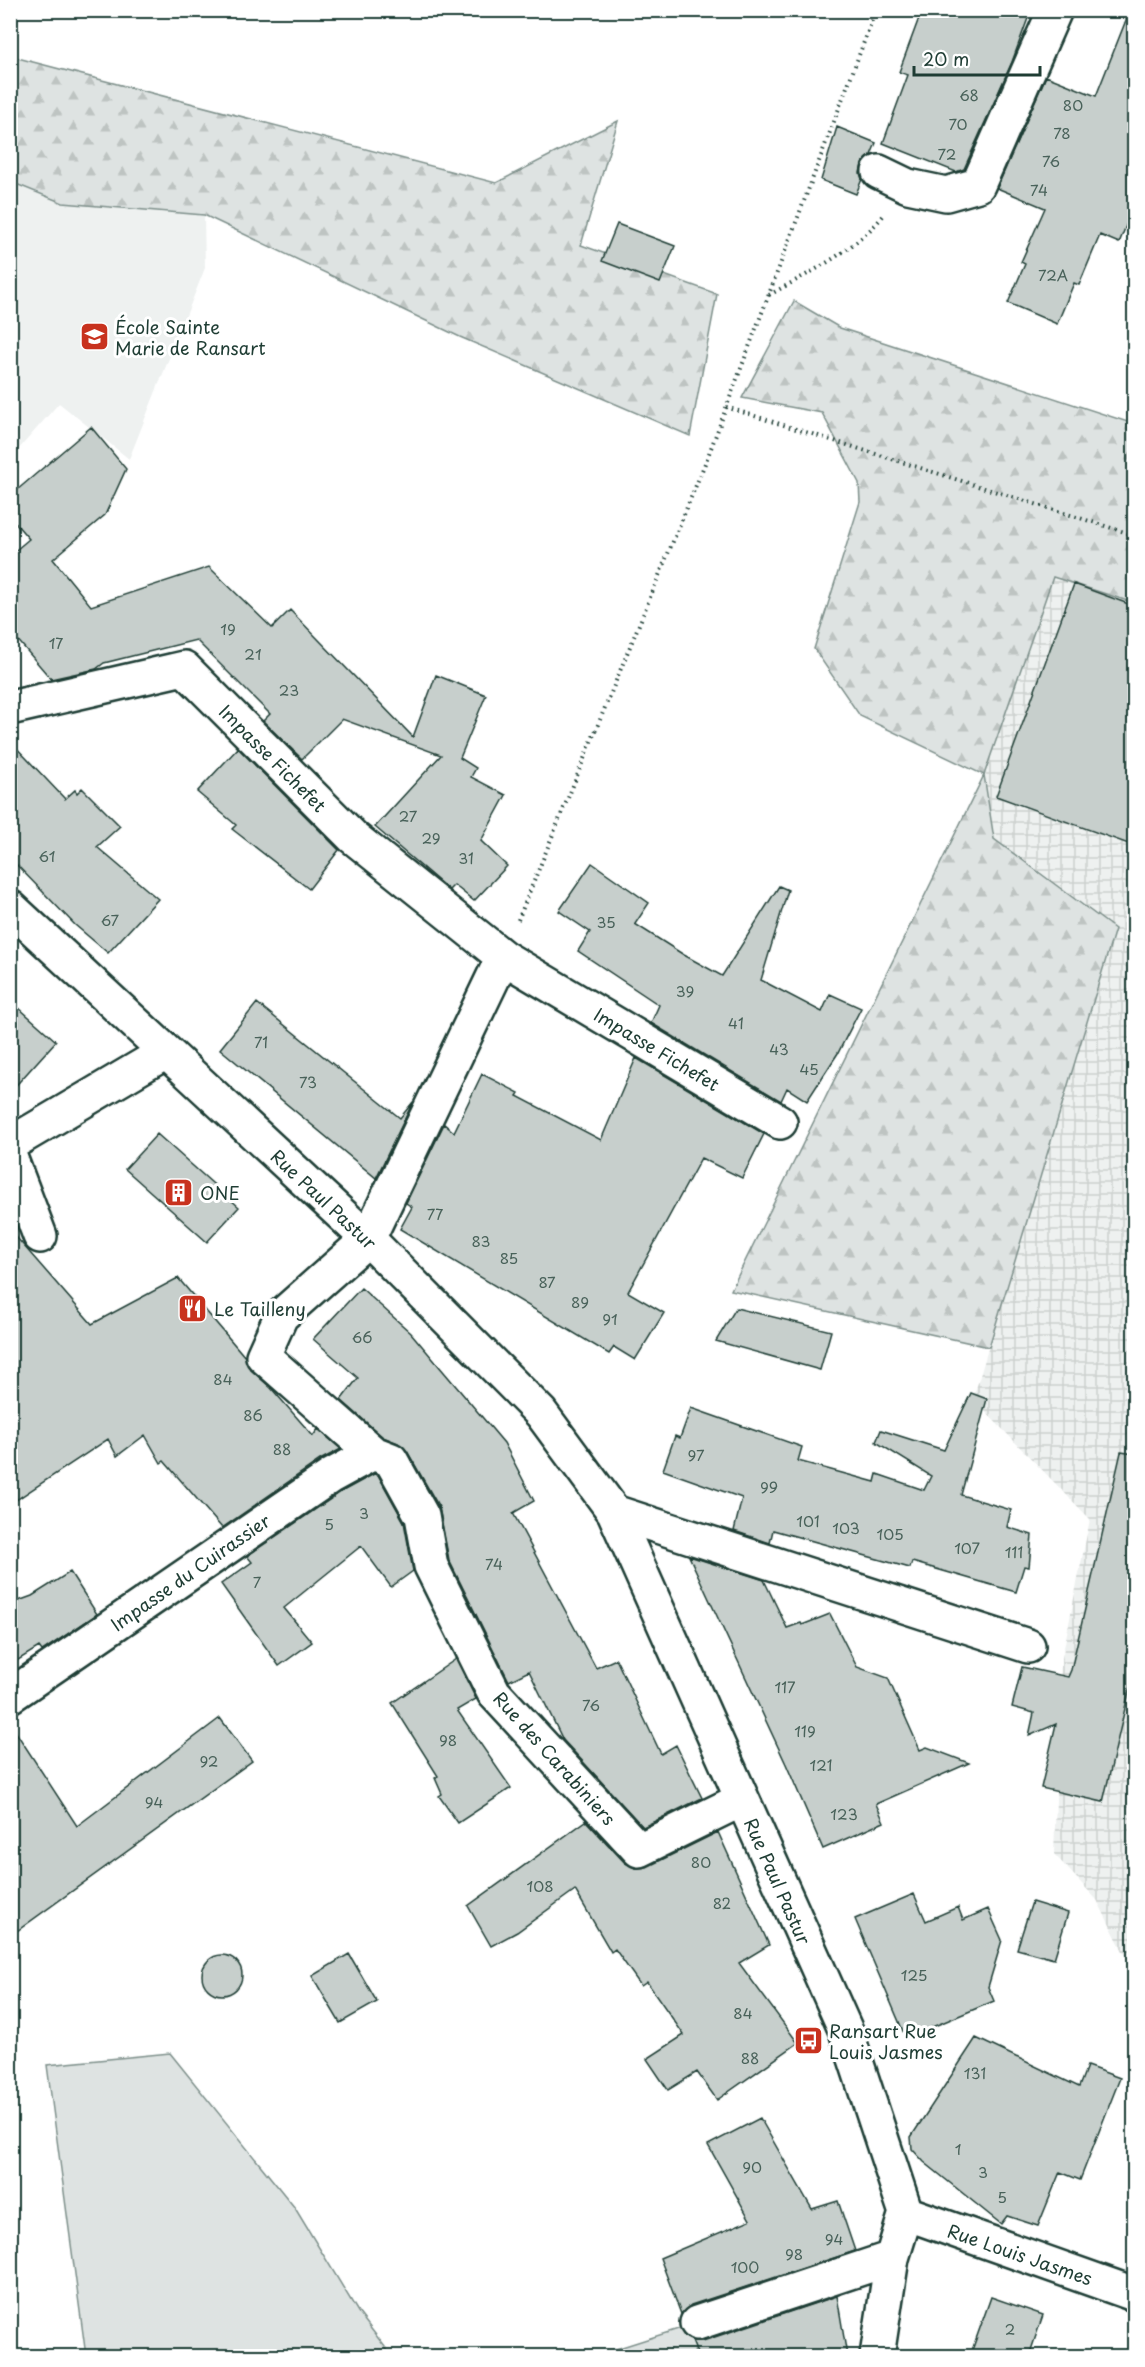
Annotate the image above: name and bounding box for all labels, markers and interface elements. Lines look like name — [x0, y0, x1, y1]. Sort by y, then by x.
scale bar — [914, 39, 1040, 77]
text: 20 m — [923, 45, 969, 72]
house number: 68 — [959, 83, 979, 106]
house number: 80 — [1063, 93, 1083, 116]
house number: 70 — [948, 112, 968, 135]
house number: 78 — [1053, 121, 1071, 144]
house number: 72 — [938, 142, 956, 165]
house number: 76 — [1042, 149, 1060, 172]
house number: 74 — [1030, 178, 1048, 201]
house number: 72A — [1038, 263, 1068, 286]
place label: École Sainte Marie de Ransart — [115, 313, 266, 361]
school or university icon: École Sainte Marie de Ransart — [78, 320, 110, 352]
house number: 19 — [220, 617, 236, 640]
house number: 17 — [49, 631, 63, 654]
house number: 21 — [244, 642, 262, 665]
house number: 23 — [279, 678, 299, 701]
street label: Impasse Fichefet — [213, 698, 333, 818]
house number: 27 — [399, 804, 418, 827]
house number: 29 — [421, 826, 441, 849]
house number: 61 — [39, 844, 55, 867]
house number: 31 — [458, 846, 474, 869]
house number: 67 — [101, 908, 120, 931]
house number: 35 — [596, 910, 616, 933]
house number: 39 — [676, 979, 694, 1002]
street label: Impasse Fichefet — [589, 1001, 725, 1097]
house number: 41 — [728, 1011, 744, 1034]
house number: 71 — [254, 1030, 268, 1053]
house number: 43 — [769, 1037, 789, 1060]
house number: 45 — [799, 1057, 819, 1080]
house number: 73 — [299, 1070, 317, 1093]
street label: Rue Paul Pastur — [265, 1143, 383, 1256]
building icon: ONE — [163, 1176, 195, 1208]
place label: ONE — [200, 1179, 240, 1206]
house number: 77 — [427, 1202, 443, 1225]
house number: 83 — [471, 1229, 491, 1252]
house number: 85 — [500, 1246, 518, 1269]
house number: 87 — [538, 1270, 556, 1293]
house number: 89 — [571, 1290, 589, 1313]
restaurant icon: Le Tailleny — [177, 1292, 209, 1324]
place label: Le Tailleny — [214, 1295, 306, 1322]
house number: 91 — [602, 1307, 618, 1330]
house number: 66 — [352, 1325, 372, 1348]
house number: 84 — [213, 1367, 233, 1390]
house number: 86 — [243, 1403, 263, 1426]
house number: 88 — [273, 1437, 291, 1460]
house number: 97 — [687, 1443, 705, 1466]
house number: 99 — [760, 1475, 778, 1498]
house number: 3 — [359, 1501, 369, 1524]
street label: Impasse du Cuirassier — [105, 1506, 276, 1637]
house number: 101 — [796, 1509, 820, 1532]
house number: 5 — [324, 1512, 334, 1535]
house number: 103 — [832, 1516, 860, 1539]
house number: 105 — [876, 1522, 904, 1545]
house number: 107 — [954, 1536, 980, 1559]
house number: 111 — [1005, 1540, 1023, 1563]
house number: 74 — [485, 1552, 503, 1575]
house number: 7 — [253, 1570, 262, 1593]
house number: 117 — [774, 1675, 796, 1698]
street label: Rue des Carabiniers — [488, 1685, 622, 1831]
house number: 76 — [582, 1693, 600, 1716]
house number: 119 — [794, 1719, 816, 1742]
house number: 98 — [439, 1728, 457, 1751]
house number: 92 — [200, 1749, 218, 1772]
house number: 121 — [809, 1753, 833, 1776]
house number: 94 — [145, 1790, 163, 1813]
house number: 123 — [830, 1802, 858, 1825]
street label: Rue Paul Pastur — [738, 1813, 818, 1949]
house number: 80 — [691, 1850, 711, 1873]
house number: 108 — [526, 1874, 554, 1897]
house number: 82 — [713, 1891, 731, 1914]
house number: 125 — [901, 1963, 927, 1986]
house number: 84 — [733, 2001, 753, 2024]
place label: Ransart Rue Louis Jasmes — [829, 2017, 943, 2065]
bus stop icon: Ransart Rue Louis Jasmes — [792, 2024, 824, 2056]
house number: 88 — [741, 2046, 759, 2069]
house number: 131 — [964, 2061, 986, 2084]
house number: 1 — [955, 2137, 961, 2160]
house number: 90 — [742, 2155, 762, 2178]
house number: 3 — [978, 2160, 988, 2183]
house number: 5 — [997, 2185, 1007, 2208]
street label: Rue Louis Jasmes — [944, 2217, 1096, 2291]
house number: 94 — [825, 2227, 843, 2250]
house number: 98 — [785, 2242, 803, 2265]
house number: 100 — [731, 2255, 759, 2278]
house number: 2 — [1005, 2317, 1015, 2340]

